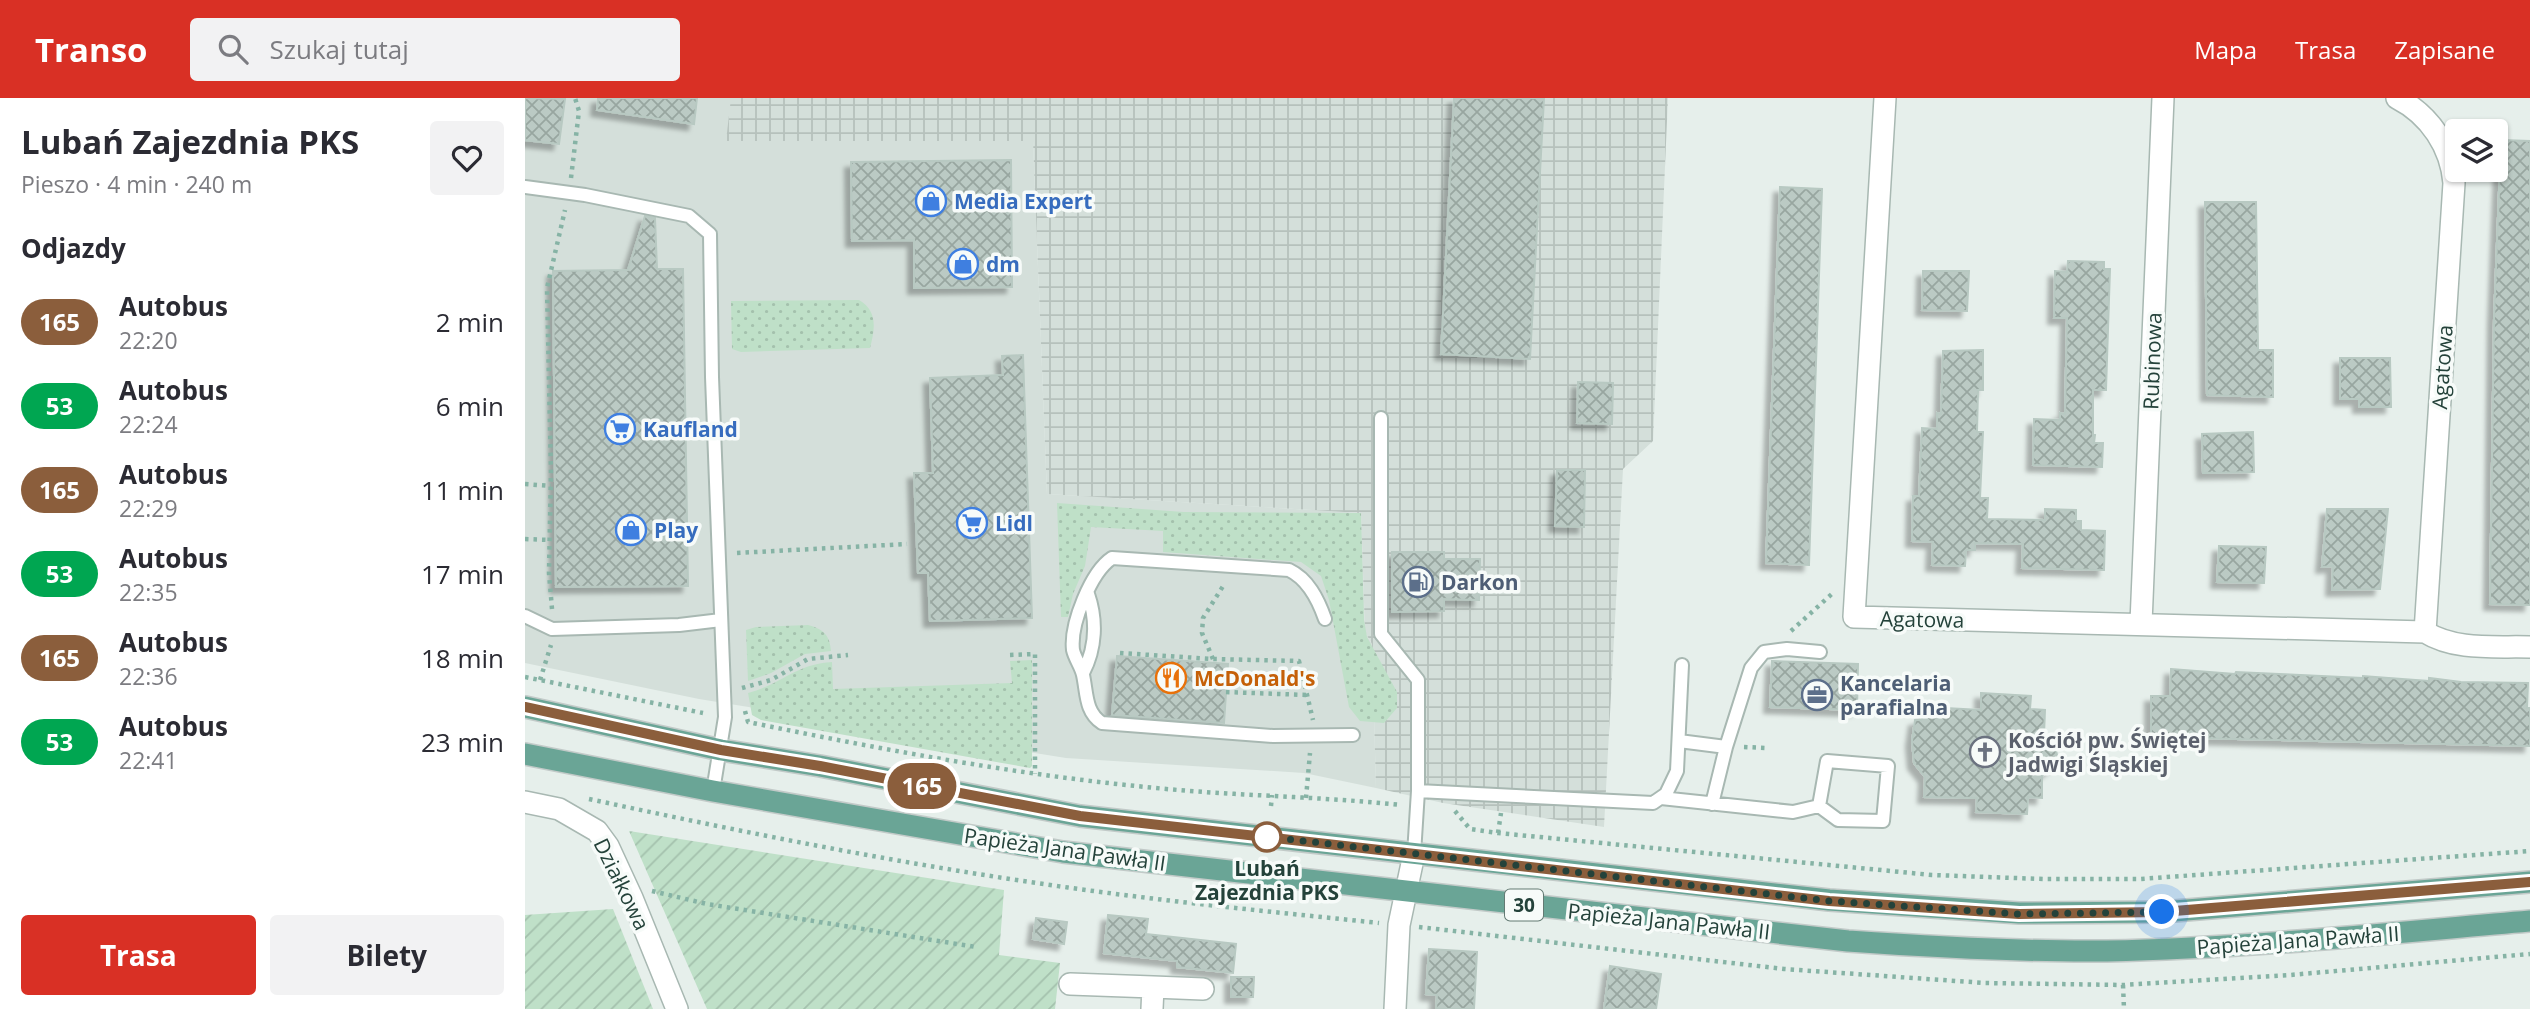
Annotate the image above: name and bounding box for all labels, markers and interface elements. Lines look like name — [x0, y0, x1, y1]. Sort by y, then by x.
search box — [190, 18, 680, 81]
text: Transo — [35, 27, 148, 72]
icon: search — [214, 30, 252, 68]
text: Szukaj tutaj — [270, 31, 409, 67]
text: Mapa — [2194, 33, 2257, 66]
text: Trasa — [2295, 33, 2356, 66]
text: Zapisane — [2394, 33, 2495, 66]
text: Lubań Zajezdnia PKS — [21, 119, 359, 164]
map controls — [2445, 119, 2508, 182]
button: layers — [2445, 119, 2508, 182]
button: heart — [430, 121, 504, 195]
text: Pieszo · 4 min · 240 m — [21, 168, 252, 200]
shop icon: Media Expert — [914, 184, 948, 218]
place label: Media Expert — [954, 187, 1092, 215]
text: Odjazdy — [21, 230, 126, 266]
shop icon: dm — [946, 247, 980, 281]
place label: dm — [986, 250, 1020, 278]
text: Autobus — [119, 288, 228, 324]
text: 2 min — [436, 304, 504, 340]
text: 165 — [39, 305, 80, 338]
street label: Rubinowa — [2136, 312, 2168, 410]
text: 22:20 — [119, 324, 178, 356]
street label: Agatowa — [2425, 324, 2459, 410]
text: Autobus — [119, 372, 228, 408]
text: 6 min — [436, 388, 504, 424]
text: 53 — [46, 389, 73, 422]
text: 22:24 — [119, 408, 178, 440]
supermarket icon: Kaufland — [603, 412, 637, 446]
place label: Kaufland — [643, 415, 738, 443]
text: Autobus — [119, 456, 228, 492]
text: 11 min — [421, 472, 504, 508]
text: 165 — [39, 473, 80, 506]
text: 22:29 — [119, 492, 178, 524]
supermarket icon: Lidl — [955, 506, 989, 540]
place label: Lidl — [995, 509, 1033, 537]
shop icon: Play — [614, 513, 648, 547]
place label: Play — [654, 516, 698, 544]
text: Autobus — [119, 540, 228, 576]
text: 17 min — [421, 556, 504, 592]
text: 53 — [46, 557, 73, 590]
fuel station icon: Darkon — [1401, 565, 1435, 599]
place label: Darkon — [1441, 568, 1519, 596]
text: 22:35 — [119, 576, 178, 608]
street label: Agatowa — [1880, 604, 1964, 634]
text: Autobus — [119, 624, 228, 660]
text: 18 min — [421, 640, 504, 676]
text: 165 — [39, 641, 80, 674]
text: 22:36 — [119, 660, 178, 692]
restaurant icon: McDonald's — [1154, 661, 1188, 695]
place label: McDonald's — [1194, 664, 1315, 692]
place label: Kancelaria parafialna — [1840, 669, 1951, 721]
office icon: Kancelaria parafialna — [1800, 678, 1834, 712]
text: Autobus — [119, 708, 228, 744]
text: 23 min — [421, 724, 504, 760]
text: 53 — [46, 725, 73, 758]
place label: Kościół pw. Świętej Jadwigi Śląskiej — [2006, 726, 2206, 778]
church icon: Kościół pw. Świętej Jadwigi Śląskiej — [1968, 735, 2002, 769]
text: 22:41 — [119, 744, 178, 776]
line badge: 165 — [882, 763, 962, 809]
text: 165 — [901, 769, 943, 802]
street label: Papieża Jana Pawła II — [962, 821, 1168, 877]
marker: Lubań Zajezdnia PKS — [1252, 822, 1282, 852]
street label: Działkowa — [588, 833, 656, 935]
place label: Lubań Zajezdnia PKS — [1195, 854, 1339, 906]
road number: 30 — [1505, 890, 1543, 920]
your location — [2144, 894, 2179, 929]
street label: Papieża Jana Pawła II — [1566, 896, 1772, 946]
button: Trasa — [21, 915, 256, 995]
button: Bilety — [270, 915, 504, 995]
street label: Papieża Jana Pawła II — [2196, 919, 2400, 961]

